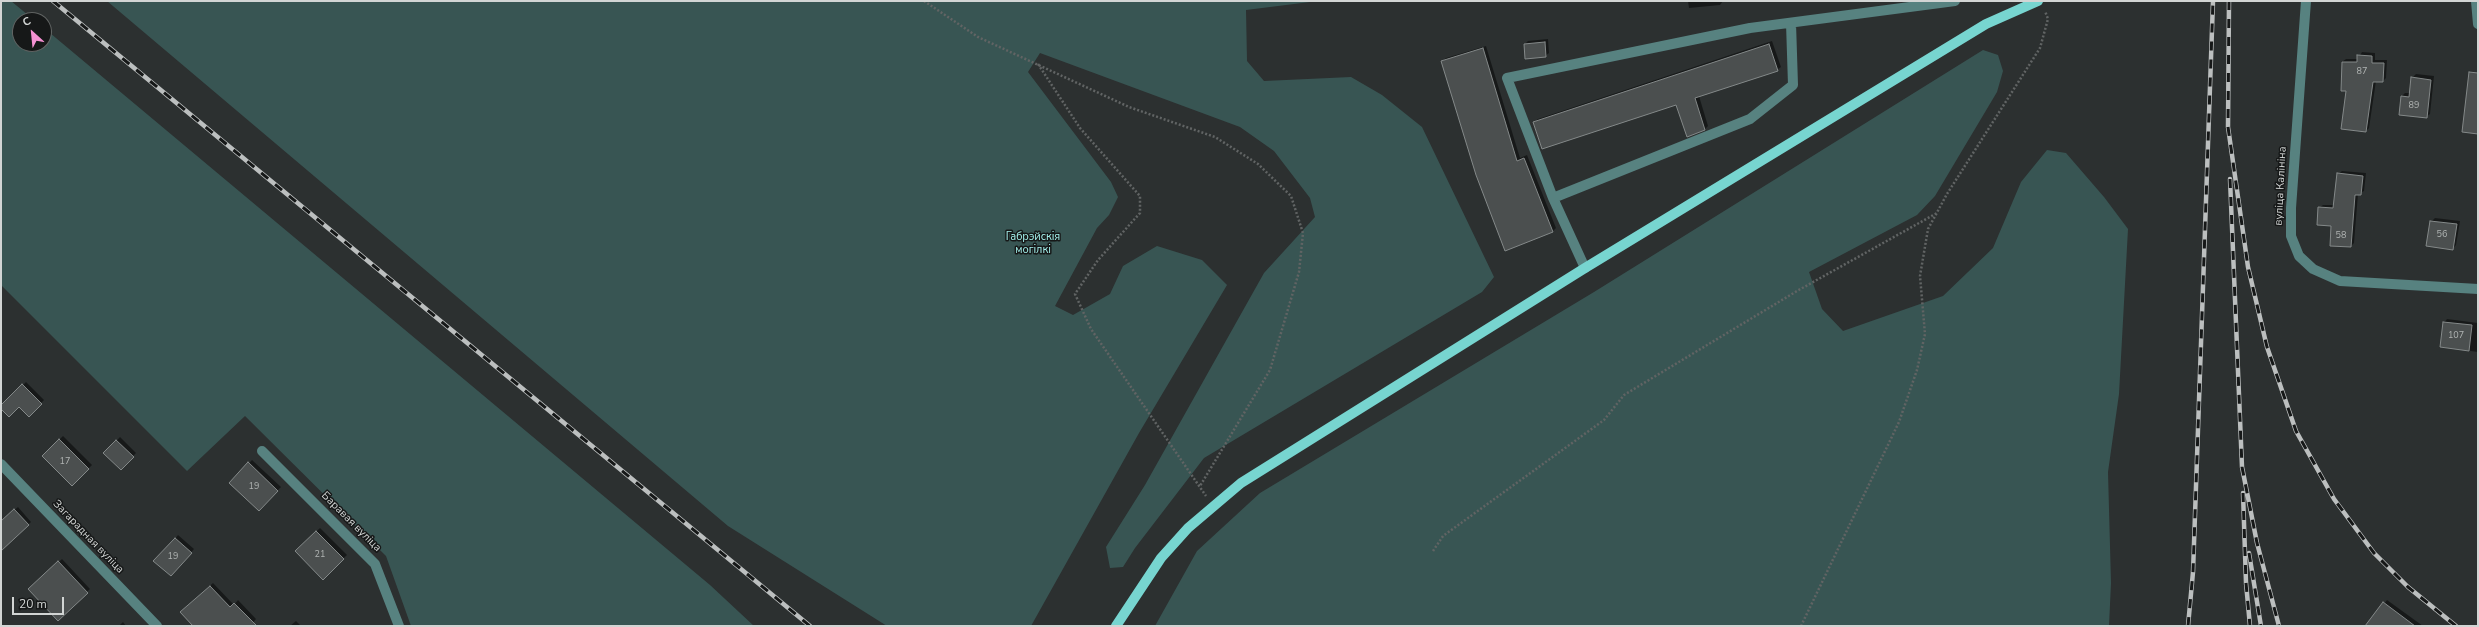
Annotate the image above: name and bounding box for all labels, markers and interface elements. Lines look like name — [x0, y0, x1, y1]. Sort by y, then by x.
north arrow — [12, 12, 52, 52]
text: С — [20, 13, 34, 30]
house number: 87 — [2357, 67, 2367, 77]
house number: 89 — [2409, 101, 2419, 111]
street label: вуліца Калініна — [2272, 146, 2290, 226]
park label: Габрэйскія могілкі — [1006, 230, 1060, 256]
house number: 56 — [2437, 230, 2447, 240]
house number: 58 — [2336, 231, 2346, 241]
house number: 107 — [2448, 331, 2464, 341]
house number: 17 — [60, 457, 70, 467]
house number: 19 — [249, 482, 259, 492]
street label: Баравая вуліца — [318, 489, 384, 555]
street label: Загарадная вуліца — [50, 498, 126, 576]
house number: 21 — [315, 550, 325, 560]
house number: 19 — [168, 552, 178, 562]
scale bar — [14, 589, 66, 615]
text: 20 m — [19, 596, 47, 612]

